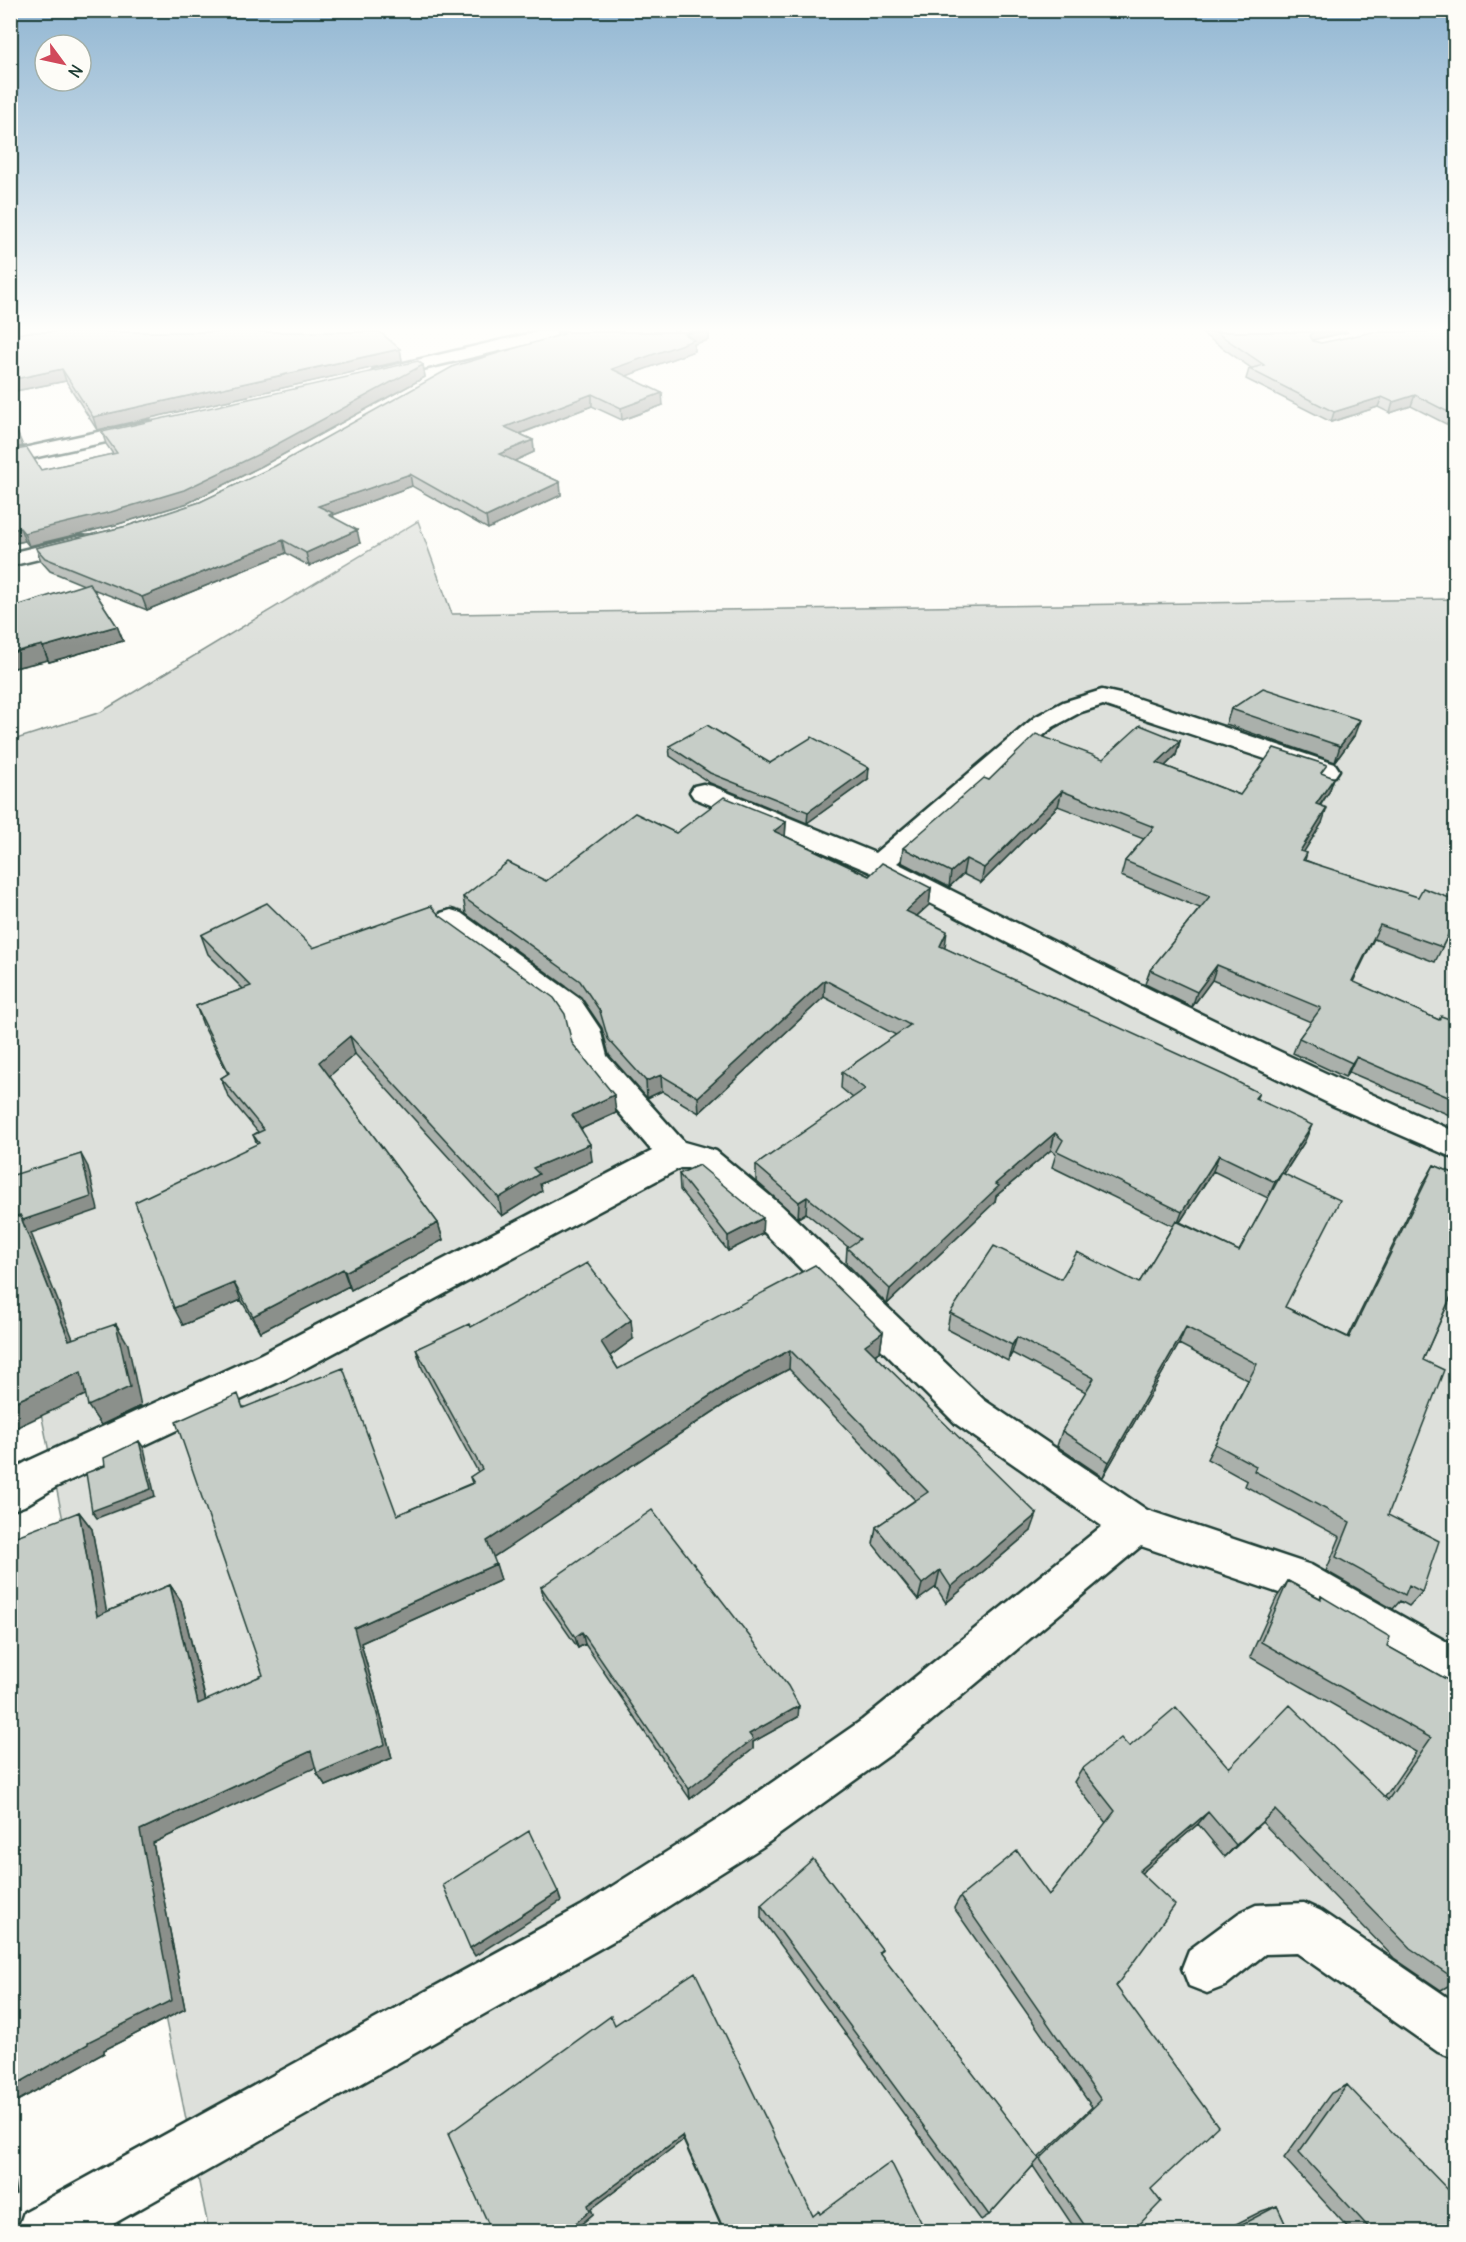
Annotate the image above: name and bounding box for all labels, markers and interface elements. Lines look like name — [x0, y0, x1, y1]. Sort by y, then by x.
north arrow — [33, 33, 93, 93]
text: N — [64, 61, 87, 81]

